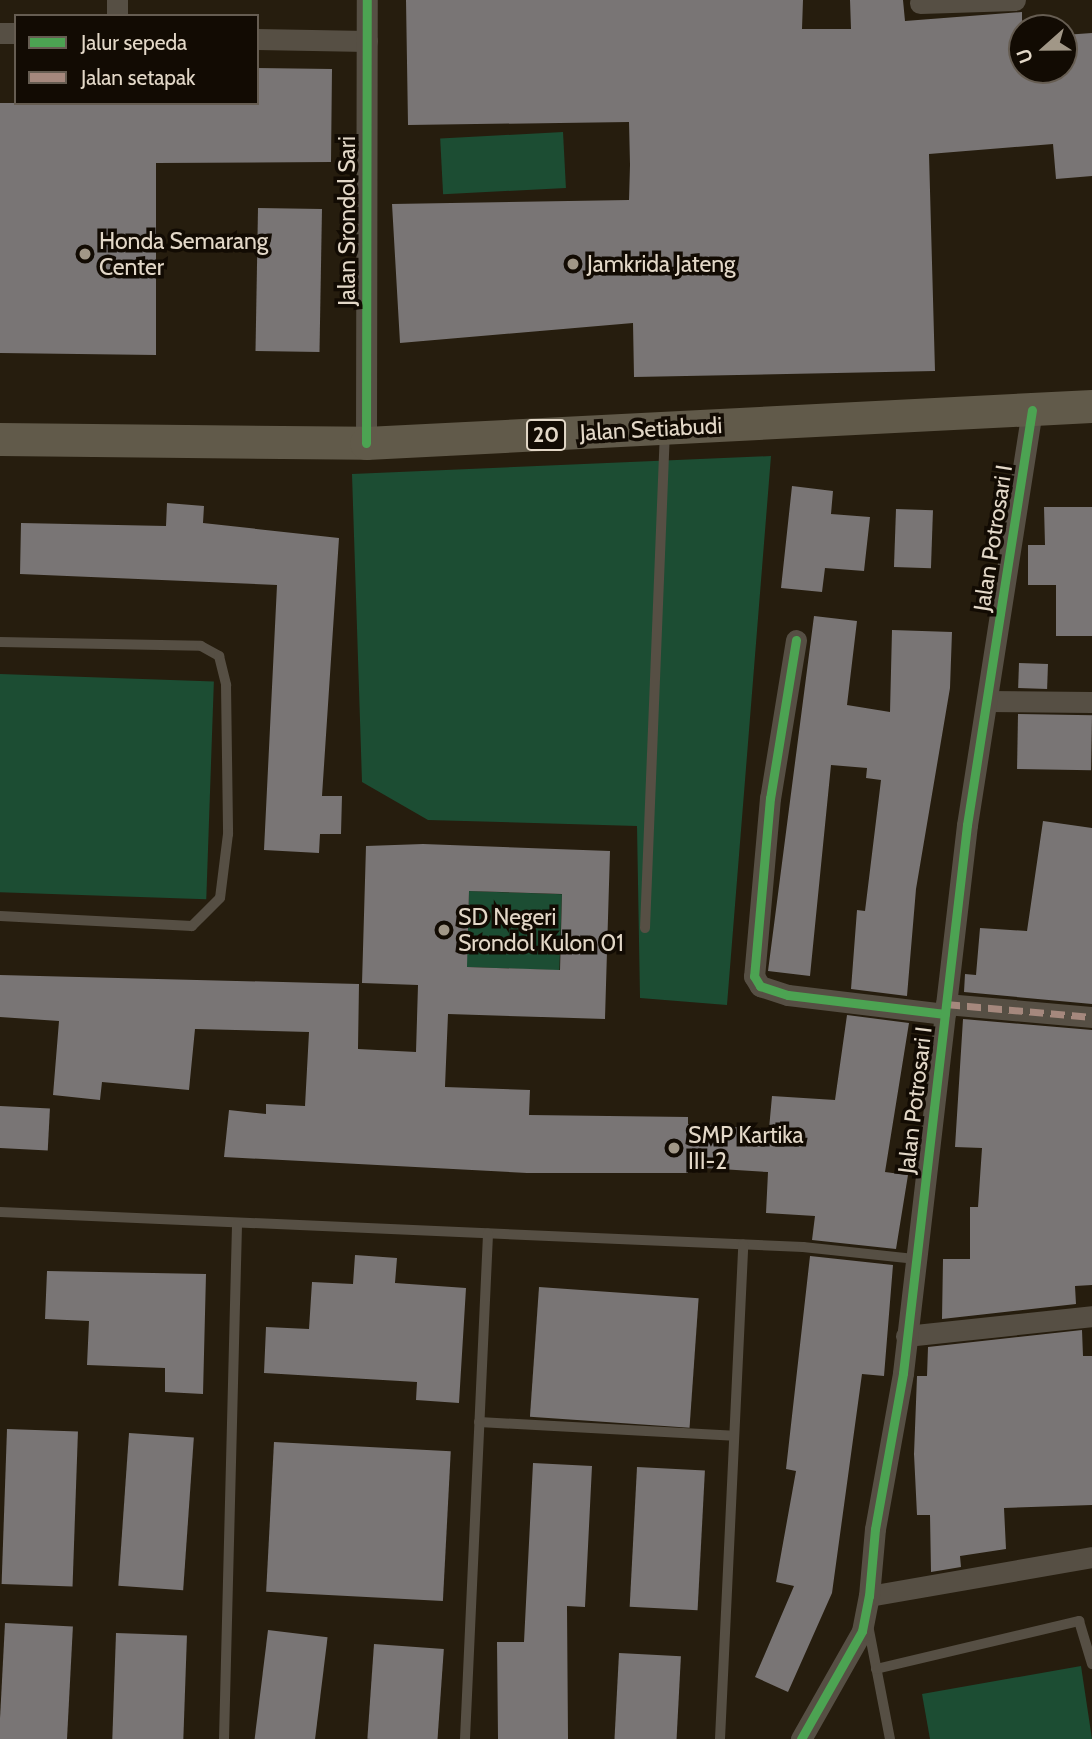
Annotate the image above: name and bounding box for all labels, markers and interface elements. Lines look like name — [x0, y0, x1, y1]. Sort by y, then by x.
legend — [14, 14, 259, 105]
north arrow — [1008, 14, 1078, 84]
text: Jalur sepeda — [81, 30, 187, 55]
text: U — [1012, 45, 1038, 66]
text: Jalan setapak — [81, 65, 196, 90]
street label: Jalan Srondol Sari — [333, 136, 361, 306]
place label: Honda Semarang Center — [99, 227, 268, 281]
marker: Honda Semarang Center — [77, 246, 93, 262]
place label: Jamkrida Jateng — [587, 250, 735, 278]
marker: Jamkrida Jateng — [565, 256, 581, 272]
street label: Jalan Setiabudi — [579, 411, 723, 447]
road number: 20 — [525, 418, 567, 452]
street label: Jalan Potrosari I — [968, 463, 1018, 613]
place label: SD Negeri Srondol Kulon 01 — [458, 903, 624, 957]
marker: SD Negeri Srondol Kulon 01 — [436, 922, 452, 938]
street label: Jalan Potrosari I — [892, 1025, 938, 1175]
place label: SMP Kartika III-2 — [688, 1121, 804, 1175]
marker: SMP Kartika III-2 — [666, 1140, 682, 1156]

